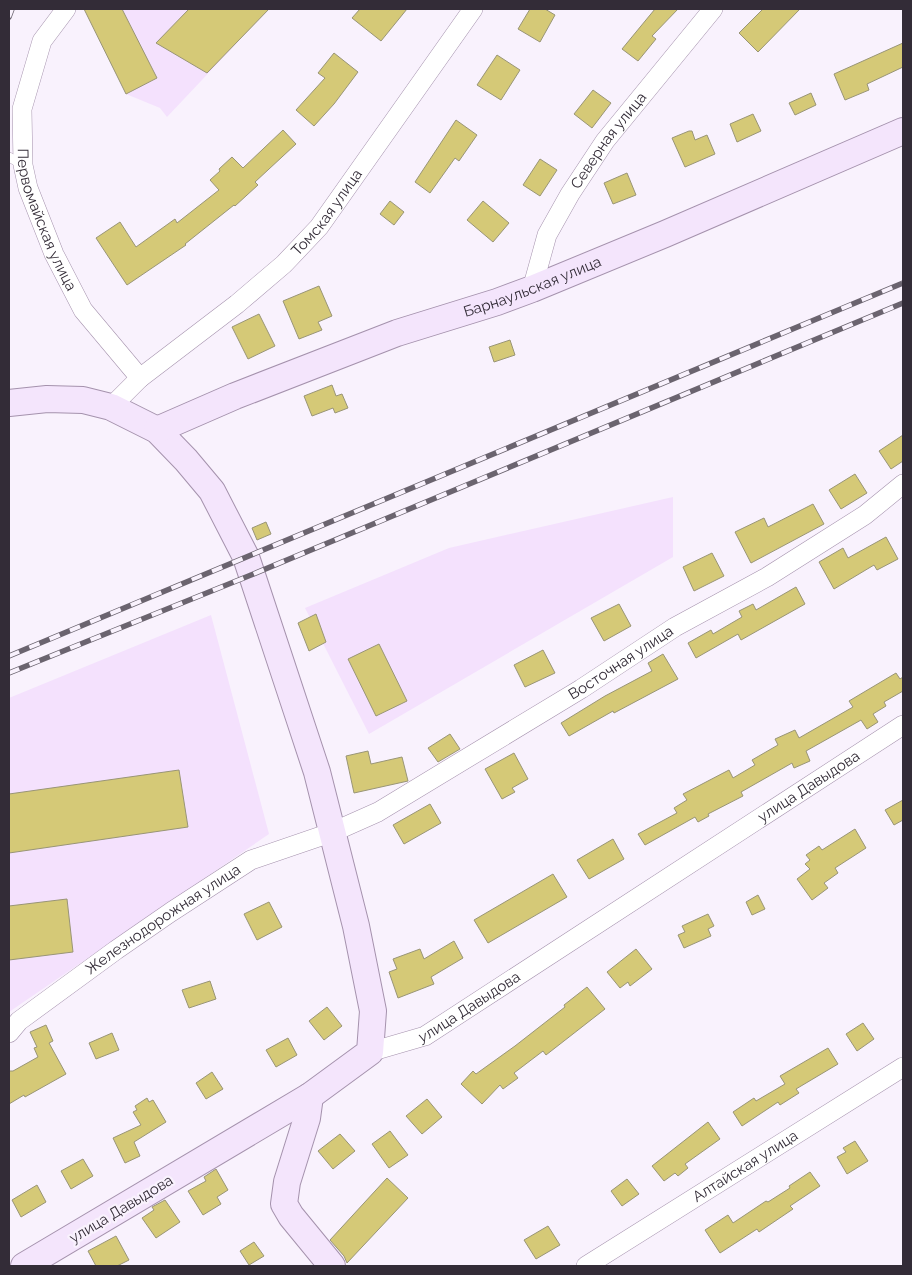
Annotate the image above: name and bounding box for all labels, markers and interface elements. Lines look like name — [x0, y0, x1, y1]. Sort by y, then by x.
street label: Северная улица — [567, 89, 650, 192]
street label: Первомайская улица — [14, 148, 81, 294]
street label: Томская улица — [288, 166, 366, 259]
street label: Барнаульская улица — [461, 252, 604, 321]
street label: Восточная улица — [565, 622, 677, 704]
street label: улица Давыдова — [754, 747, 863, 826]
street label: Железнодорожная улица — [82, 860, 244, 978]
street label: улица Давыдова — [417, 968, 523, 1046]
street label: Алтайская улица — [689, 1126, 801, 1206]
street label: улица Давыдова — [66, 1171, 176, 1247]

